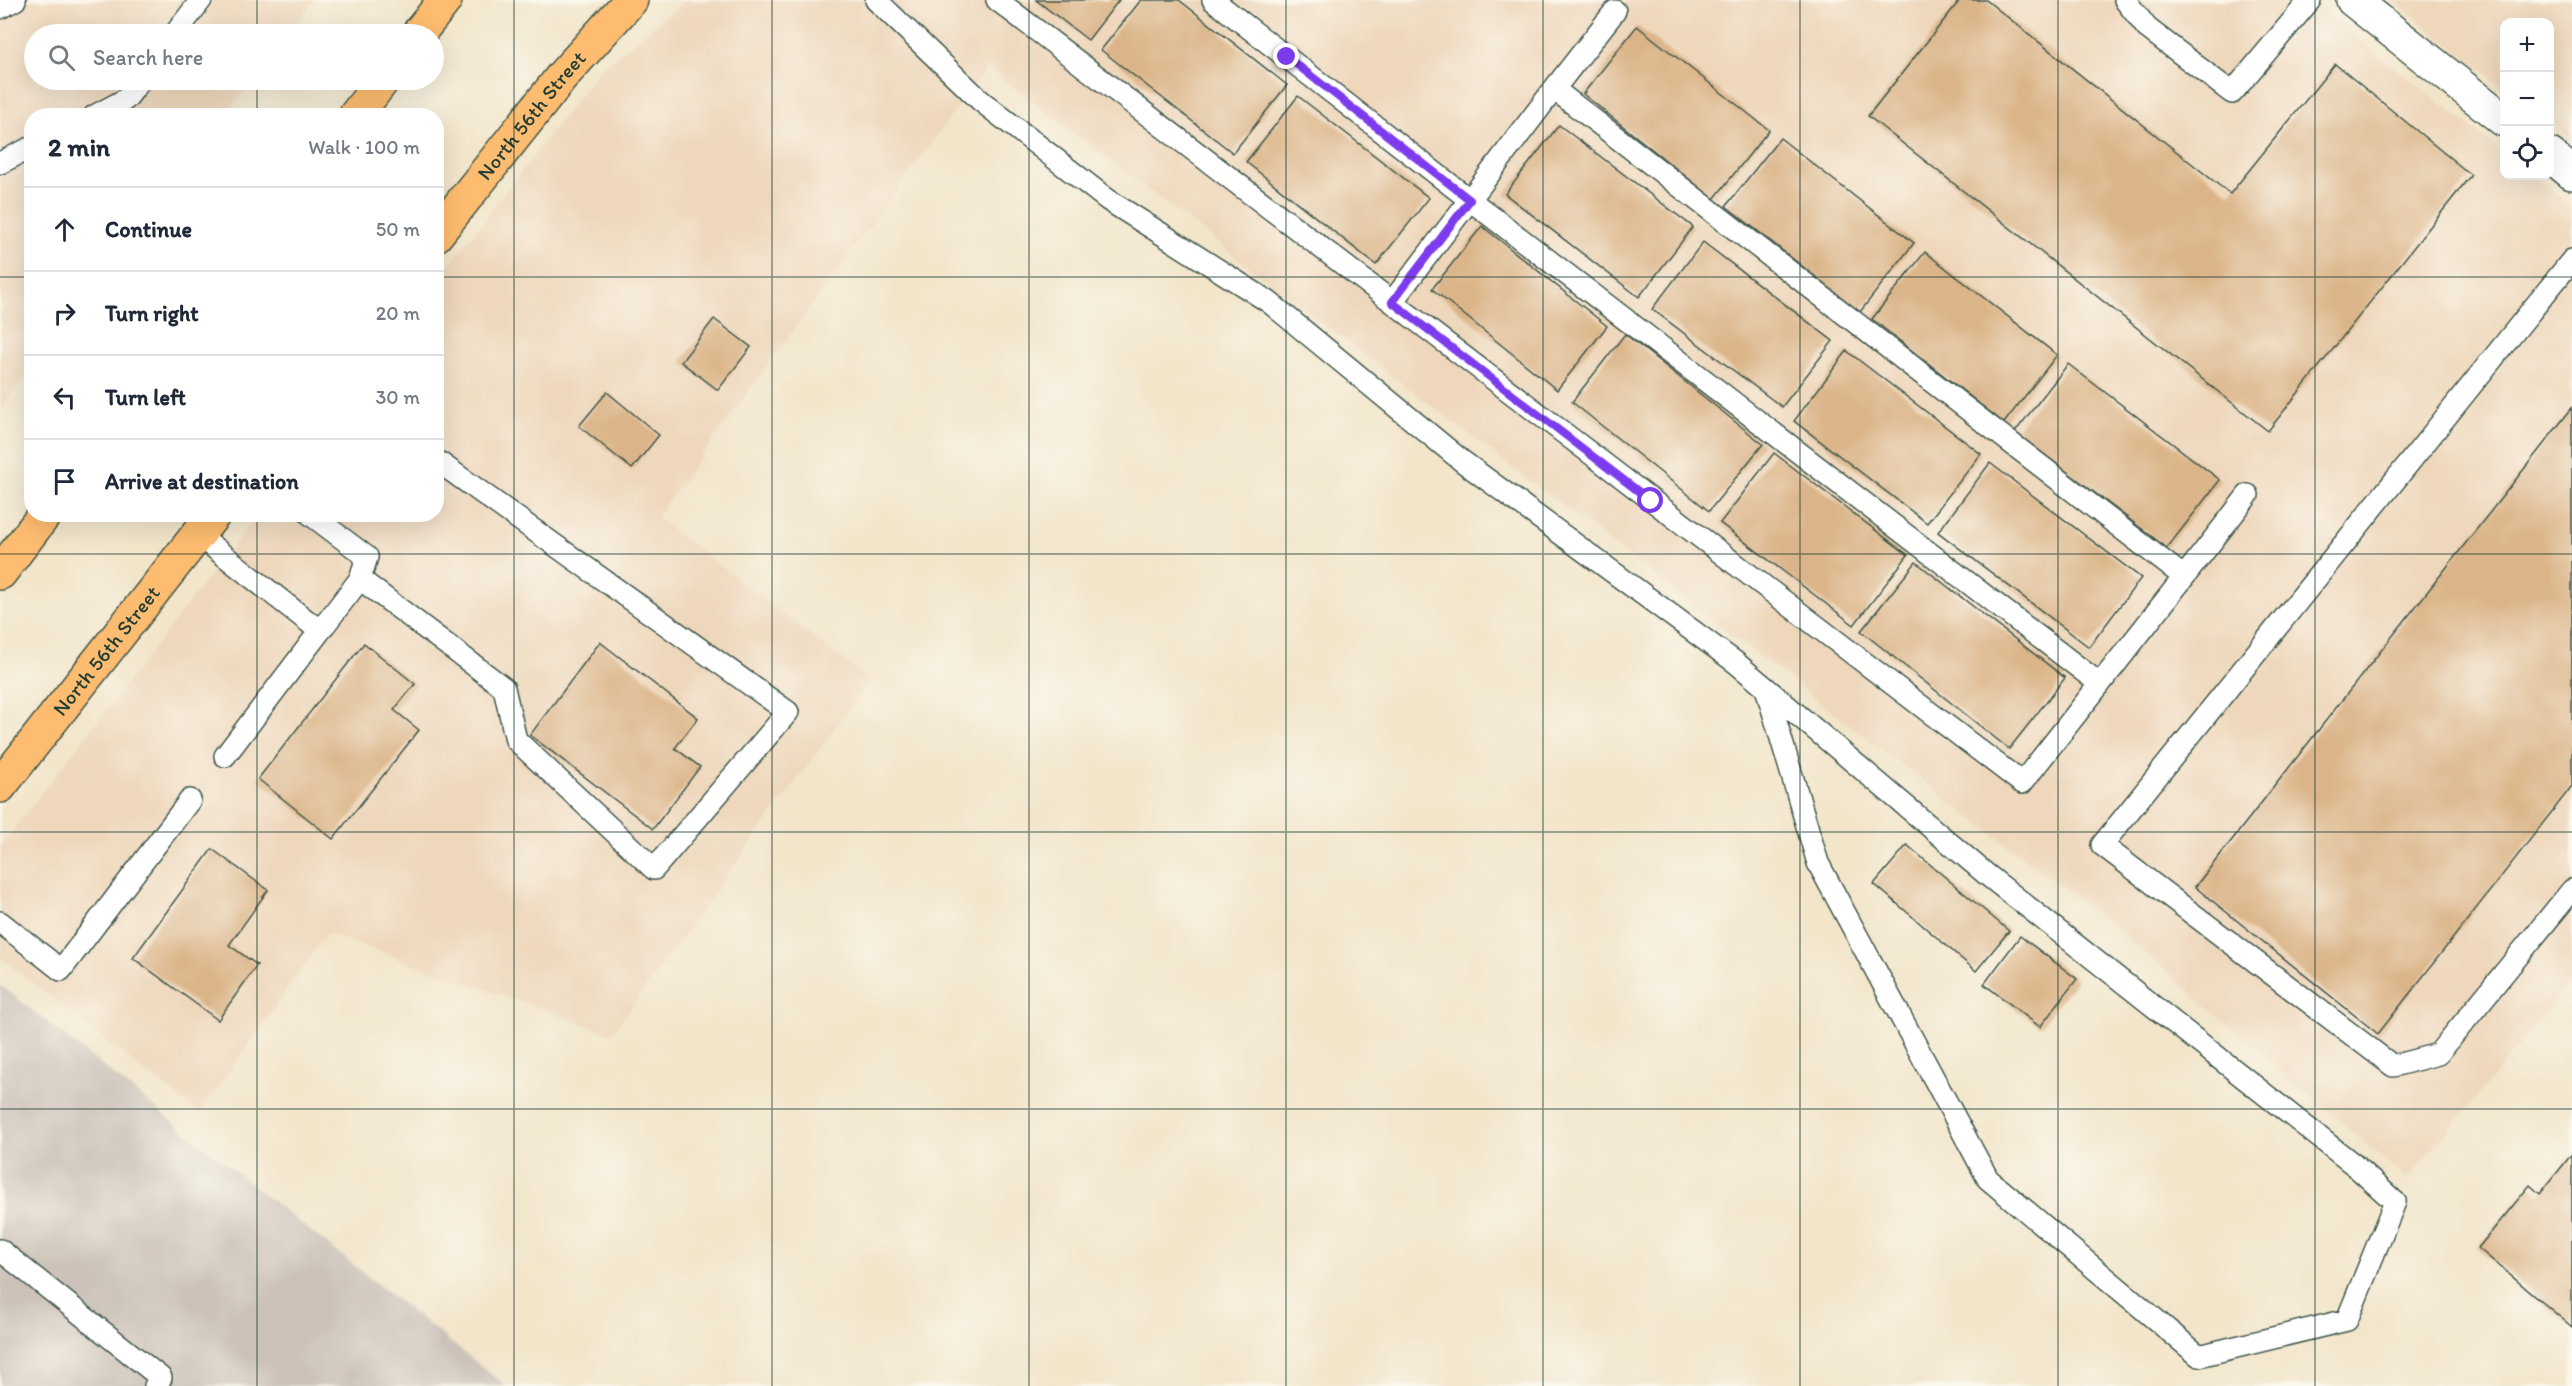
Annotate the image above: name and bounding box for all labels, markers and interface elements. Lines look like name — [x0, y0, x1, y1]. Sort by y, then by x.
map controls — [2500, 18, 2554, 180]
button: + — [2500, 18, 2554, 72]
search box — [24, 24, 444, 90]
icon: search — [45, 41, 78, 74]
route end — [1273, 43, 1299, 69]
text: Search here — [93, 44, 203, 71]
street label: North 56th Street — [472, 45, 591, 185]
button: − — [2500, 72, 2554, 126]
button: locate — [2500, 126, 2554, 180]
text: 2 min — [48, 131, 110, 163]
text: Walk · 100 m — [308, 135, 420, 159]
icon: ahead — [48, 213, 81, 246]
text: Continue — [105, 216, 192, 243]
text: 50 m — [376, 217, 420, 241]
icon: right — [48, 297, 81, 330]
text: Turn right — [105, 300, 199, 327]
text: 20 m — [376, 301, 420, 325]
icon: left — [48, 381, 81, 414]
text: Turn left — [105, 384, 186, 411]
text: 30 m — [375, 385, 420, 409]
icon: arrive — [48, 465, 81, 498]
text: Arrive at destination — [105, 468, 299, 495]
route start — [1637, 487, 1663, 513]
street label: North 56th Street — [47, 580, 165, 721]

